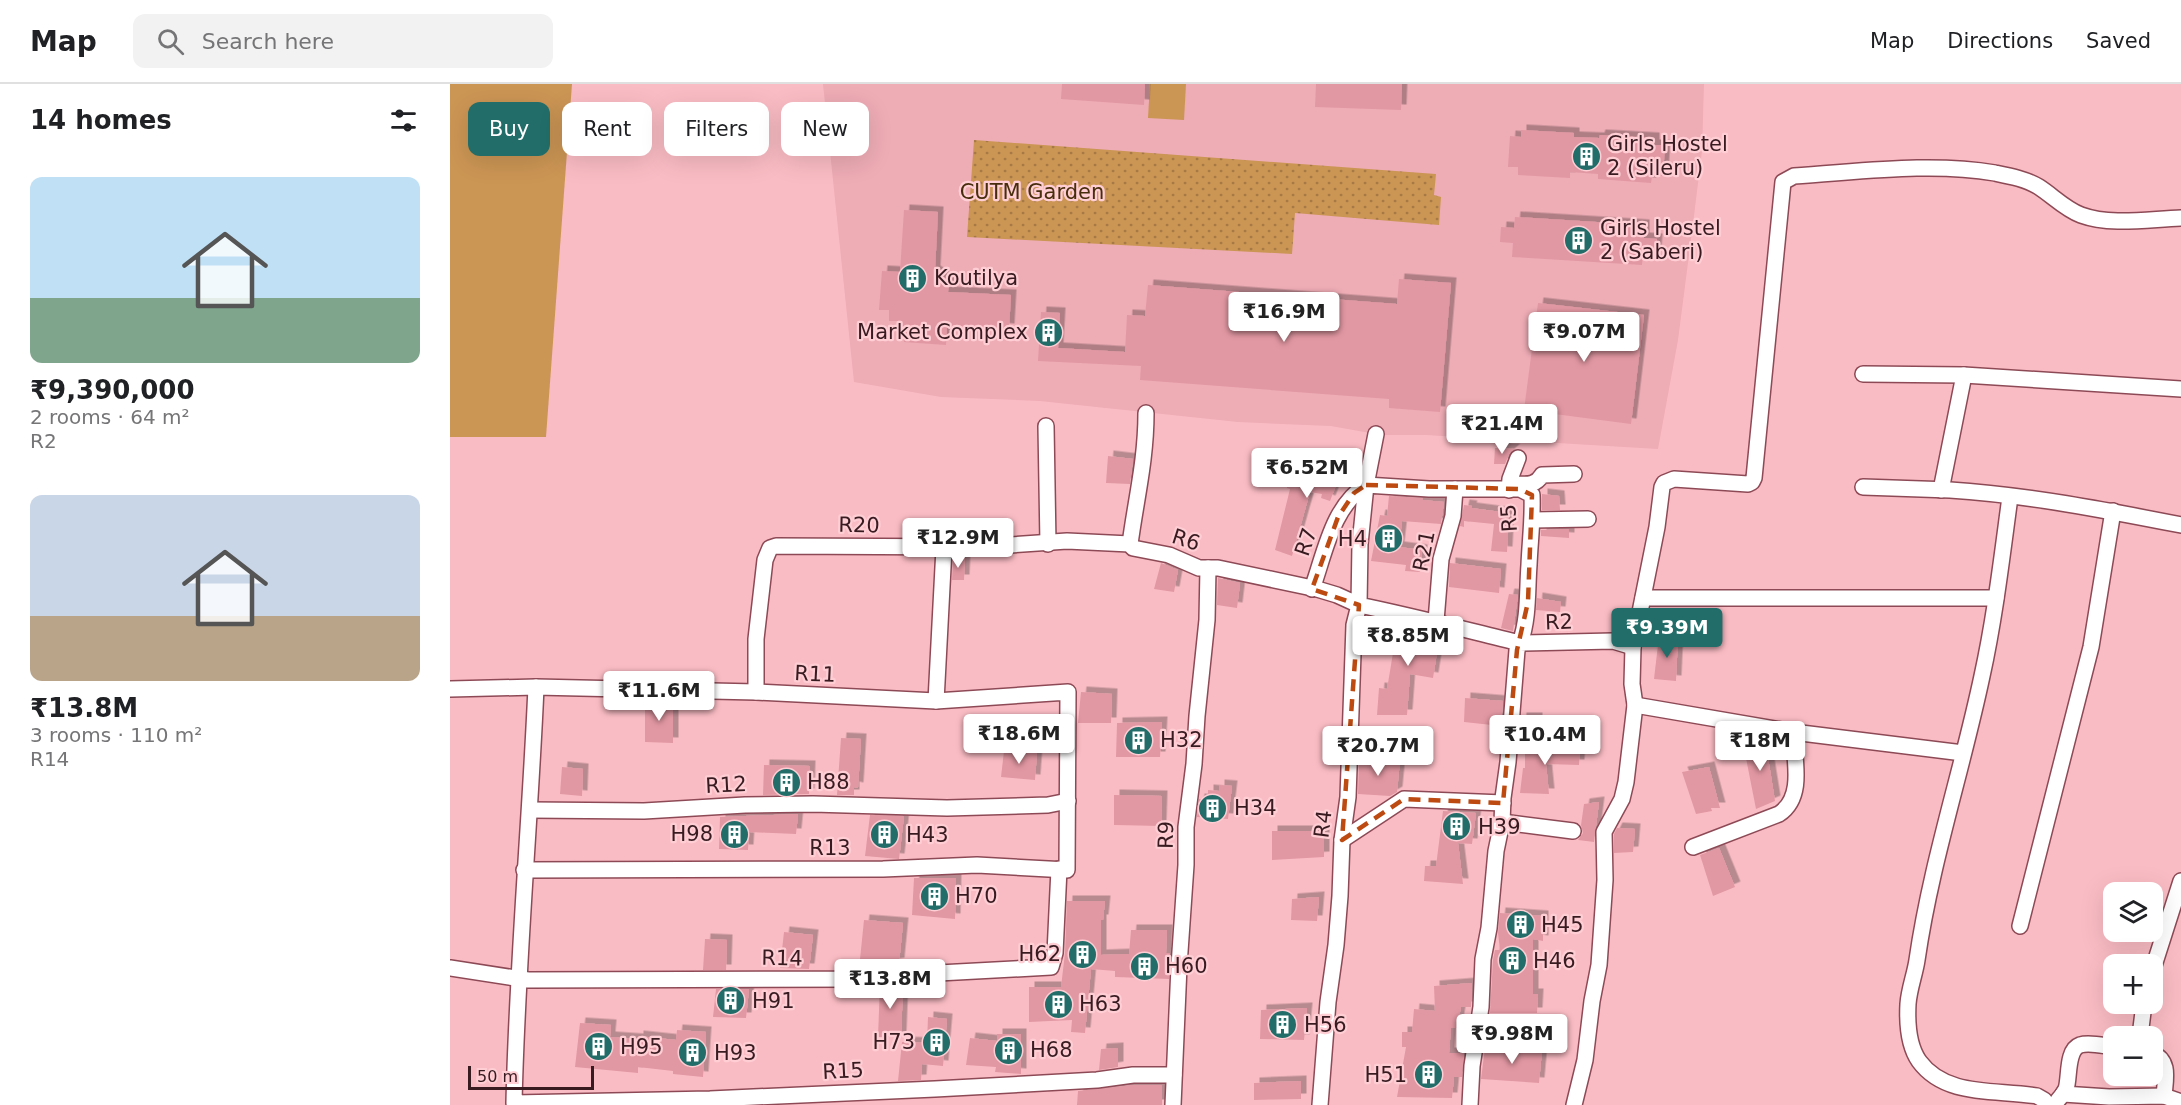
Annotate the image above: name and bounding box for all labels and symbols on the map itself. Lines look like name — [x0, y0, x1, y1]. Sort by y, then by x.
place label: Girls Hostel 2 (Sileru) — [1607, 132, 1728, 180]
building icon: Girls Hostel 2 (Sileru) — [1570, 140, 1602, 172]
park label: CUTM Garden — [960, 180, 1104, 204]
place label: Girls Hostel 2 (Saberi) — [1600, 216, 1721, 264]
building icon: Girls Hostel 2 (Saberi) — [1563, 224, 1595, 256]
building icon: Koutilya — [897, 262, 929, 294]
place label: Koutilya — [934, 266, 1018, 290]
pin: ₹16.9M — [1235, 292, 1333, 343]
pin: ₹9.07M — [1535, 312, 1633, 363]
building icon: Market Complex — [1033, 316, 1065, 348]
place label: Market Complex — [857, 320, 1028, 344]
pin: ₹21.4M — [1453, 404, 1551, 455]
pin: ₹6.52M — [1258, 448, 1356, 499]
street label: R5 — [1496, 503, 1522, 533]
street label: R20 — [838, 513, 880, 537]
pin: ₹12.9M — [909, 518, 1007, 569]
building icon: H4 — [1372, 523, 1404, 555]
street label: R6 — [1169, 524, 1203, 556]
street label: R7 — [1290, 525, 1322, 559]
place label: H4 — [1338, 527, 1367, 551]
street label: R21 — [1408, 528, 1440, 574]
pin: ₹9.39M — [1618, 608, 1716, 659]
street label: R2 — [1545, 610, 1573, 634]
pin: ₹8.85M — [1359, 616, 1457, 667]
street label: R11 — [794, 661, 836, 687]
pin: ₹11.6M — [610, 671, 708, 722]
pin: ₹18.6M — [970, 714, 1068, 765]
pin: ₹10.4M — [1496, 715, 1594, 766]
pin: ₹18M — [1724, 721, 1796, 772]
building icon: H32 — [1123, 724, 1155, 756]
pin: ₹20.7M — [1329, 726, 1427, 777]
place label: H32 — [1160, 728, 1203, 752]
building icon: H88 — [770, 766, 802, 798]
place label: H88 — [807, 770, 850, 794]
street label: R12 — [705, 772, 747, 798]
building icon: H34 — [1197, 792, 1229, 824]
place label: H34 — [1234, 796, 1277, 820]
street label: R4 — [1309, 809, 1337, 839]
building icon: H39 — [1441, 811, 1473, 843]
place label: H39 — [1478, 815, 1521, 839]
building icon: H98 — [718, 818, 750, 850]
building icon: H43 — [869, 819, 901, 851]
street label: R9 — [1154, 821, 1178, 849]
place label: H98 — [670, 822, 713, 846]
place label: H43 — [906, 823, 949, 847]
street label: R13 — [809, 836, 851, 860]
building icon: H70 — [918, 880, 950, 912]
place label: H70 — [955, 884, 998, 908]
building icon: H45 — [1504, 909, 1536, 941]
place label: H45 — [1541, 913, 1584, 937]
building icon: H62 — [1066, 938, 1098, 970]
place label: H62 — [1018, 942, 1061, 966]
building icon: H46 — [1496, 945, 1528, 977]
street label: R14 — [761, 946, 803, 970]
place label: H46 — [1533, 949, 1576, 973]
building icon: H60 — [1128, 950, 1160, 982]
place label: H60 — [1165, 954, 1208, 978]
pin: ₹13.8M — [841, 959, 939, 1010]
building icon: H91 — [715, 985, 747, 1017]
building icon: H63 — [1042, 988, 1074, 1020]
place label: H91 — [752, 989, 795, 1013]
place label: H63 — [1079, 992, 1122, 1016]
building icon: H56 — [1267, 1009, 1299, 1041]
place label: H56 — [1304, 1013, 1347, 1037]
pin: ₹9.98M — [1463, 1014, 1561, 1065]
building icon: H73 — [920, 1026, 952, 1058]
place label: H73 — [872, 1030, 915, 1054]
building icon: H95 — [583, 1031, 615, 1063]
building icon: H68 — [993, 1034, 1025, 1066]
place label: H95 — [620, 1035, 663, 1059]
building icon: H93 — [677, 1037, 709, 1069]
place label: H68 — [1030, 1038, 1073, 1062]
place label: H93 — [714, 1041, 757, 1065]
street label: R15 — [822, 1058, 864, 1084]
building icon: H51 — [1412, 1059, 1444, 1091]
scale bar — [468, 1063, 594, 1090]
place label: H51 — [1364, 1063, 1407, 1087]

